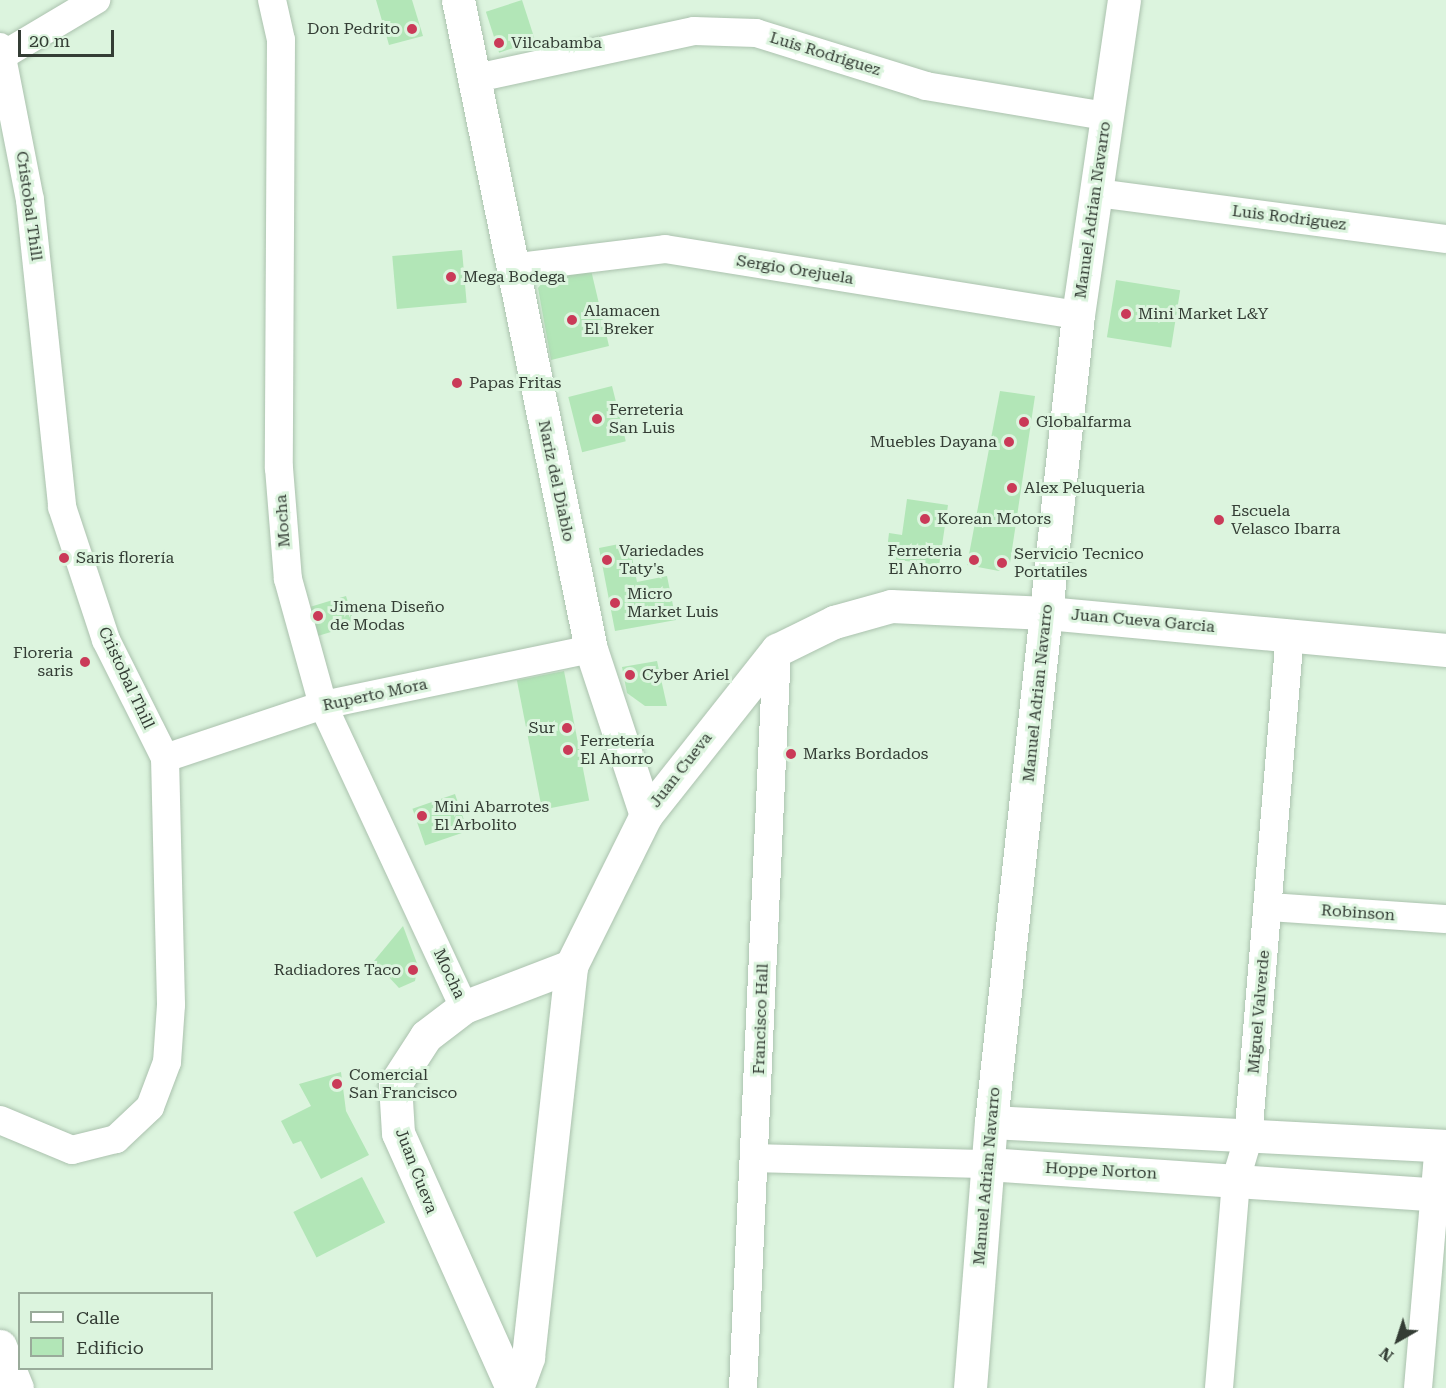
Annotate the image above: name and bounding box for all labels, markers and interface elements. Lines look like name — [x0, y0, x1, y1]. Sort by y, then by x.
scale bar — [21, 18, 117, 56]
place label: Don Pedrito — [307, 19, 400, 39]
marker: Don Pedrito — [405, 22, 419, 36]
street label: Luis Rodriguez — [767, 28, 883, 80]
text: 20 m — [29, 30, 70, 51]
place label: Vilcabamba — [511, 33, 602, 53]
marker: Vilcabamba — [492, 36, 506, 50]
street label: Manuel Adrian Navarro — [1071, 120, 1115, 300]
street label: Cristobal Thill — [12, 150, 46, 262]
street label: Luis Rodriguez — [1231, 201, 1347, 235]
street label: Sergio Orejuela — [735, 251, 855, 289]
place label: Mega Bodega — [463, 267, 565, 287]
marker: Mega Bodega — [444, 270, 458, 284]
place label: Alamacen El Breker — [584, 301, 660, 339]
place label: Mini Market L&Y — [1138, 304, 1268, 324]
marker: Mini Market L&Y — [1119, 307, 1133, 321]
marker: Alamacen El Breker — [565, 313, 579, 327]
place label: Papas Fritas — [469, 373, 561, 393]
marker: Papas Fritas — [450, 376, 464, 390]
place label: Ferreteria San Luis — [609, 400, 683, 438]
marker: Ferreteria San Luis — [590, 412, 604, 426]
place label: Globalfarma — [1036, 412, 1131, 432]
marker: Globalfarma — [1017, 415, 1031, 429]
street label: Nariz del Diablo — [534, 419, 578, 543]
place label: Muebles Dayana — [870, 432, 997, 452]
marker: Muebles Dayana — [1002, 435, 1016, 449]
place label: Alex Peluqueria — [1024, 478, 1145, 498]
marker: Alex Peluqueria — [1005, 481, 1019, 495]
street label: Mocha — [272, 494, 294, 548]
place label: Escuela Velasco Ibarra — [1231, 501, 1340, 539]
place label: Korean Motors — [937, 509, 1051, 529]
marker: Korean Motors — [918, 512, 932, 526]
marker: Escuela Velasco Ibarra — [1212, 513, 1226, 527]
place label: Variedades Taty's — [619, 541, 704, 579]
place label: Ferreteria El Ahorro — [888, 541, 962, 579]
place label: Servicio Tecnico Portatiles — [1014, 544, 1144, 582]
place label: Saris florería — [76, 548, 174, 568]
marker: Saris florería — [57, 551, 71, 565]
marker: Variedades Taty's — [600, 553, 614, 567]
marker: Ferreteria El Ahorro — [967, 553, 981, 567]
marker: Servicio Tecnico Portatiles — [995, 556, 1009, 570]
place label: Micro Market Luis — [627, 584, 718, 622]
marker: Micro Market Luis — [608, 596, 622, 610]
place label: Jimena Diseño de Modas — [330, 597, 445, 635]
street label: Manuel Adrian Navarro — [1019, 603, 1057, 783]
street label: Juan Cueva Garcia — [1070, 605, 1216, 637]
marker: Jimena Diseño de Modas — [311, 609, 325, 623]
street label: Cristobal Thill — [94, 624, 158, 732]
place label: Floreria saris — [13, 643, 73, 681]
marker: Floreria saris — [78, 655, 92, 669]
place label: Cyber Ariel — [642, 665, 729, 685]
marker: Cyber Ariel — [623, 668, 637, 682]
street label: Ruperto Mora — [321, 675, 429, 715]
place label: Sur — [528, 718, 555, 738]
marker: Sur — [560, 721, 574, 735]
street label: Juan Cueva — [646, 729, 716, 811]
place label: Ferretería El Ahorro — [580, 731, 654, 769]
marker: Ferretería El Ahorro — [561, 743, 575, 757]
place label: Marks Bordados — [803, 744, 928, 764]
marker: Marks Bordados — [784, 747, 798, 761]
place label: Mini Abarrotes El Arbolito — [434, 797, 549, 835]
marker: Mini Abarrotes El Arbolito — [415, 809, 429, 823]
street label: Robinson — [1320, 901, 1396, 925]
street label: Mocha — [429, 946, 469, 1002]
street label: Miguel Valverde — [1244, 949, 1274, 1075]
place label: Radiadores Taco — [274, 960, 401, 980]
marker: Radiadores Taco — [406, 963, 420, 977]
street label: Francisco Hall — [749, 963, 773, 1075]
place label: Comercial San Francisco — [349, 1065, 457, 1103]
marker: Comercial San Francisco — [330, 1077, 344, 1091]
street label: Manuel Adrian Navarro — [970, 1086, 1004, 1266]
street label: Juan Cueva — [391, 1126, 441, 1216]
street label: Hoppe Norton — [1045, 1158, 1157, 1184]
legend — [18, 1292, 213, 1370]
text: Calle — [76, 1307, 120, 1328]
north arrow — [1368, 1310, 1428, 1370]
text: Edificio — [76, 1337, 144, 1358]
text: N — [1376, 1343, 1397, 1366]

